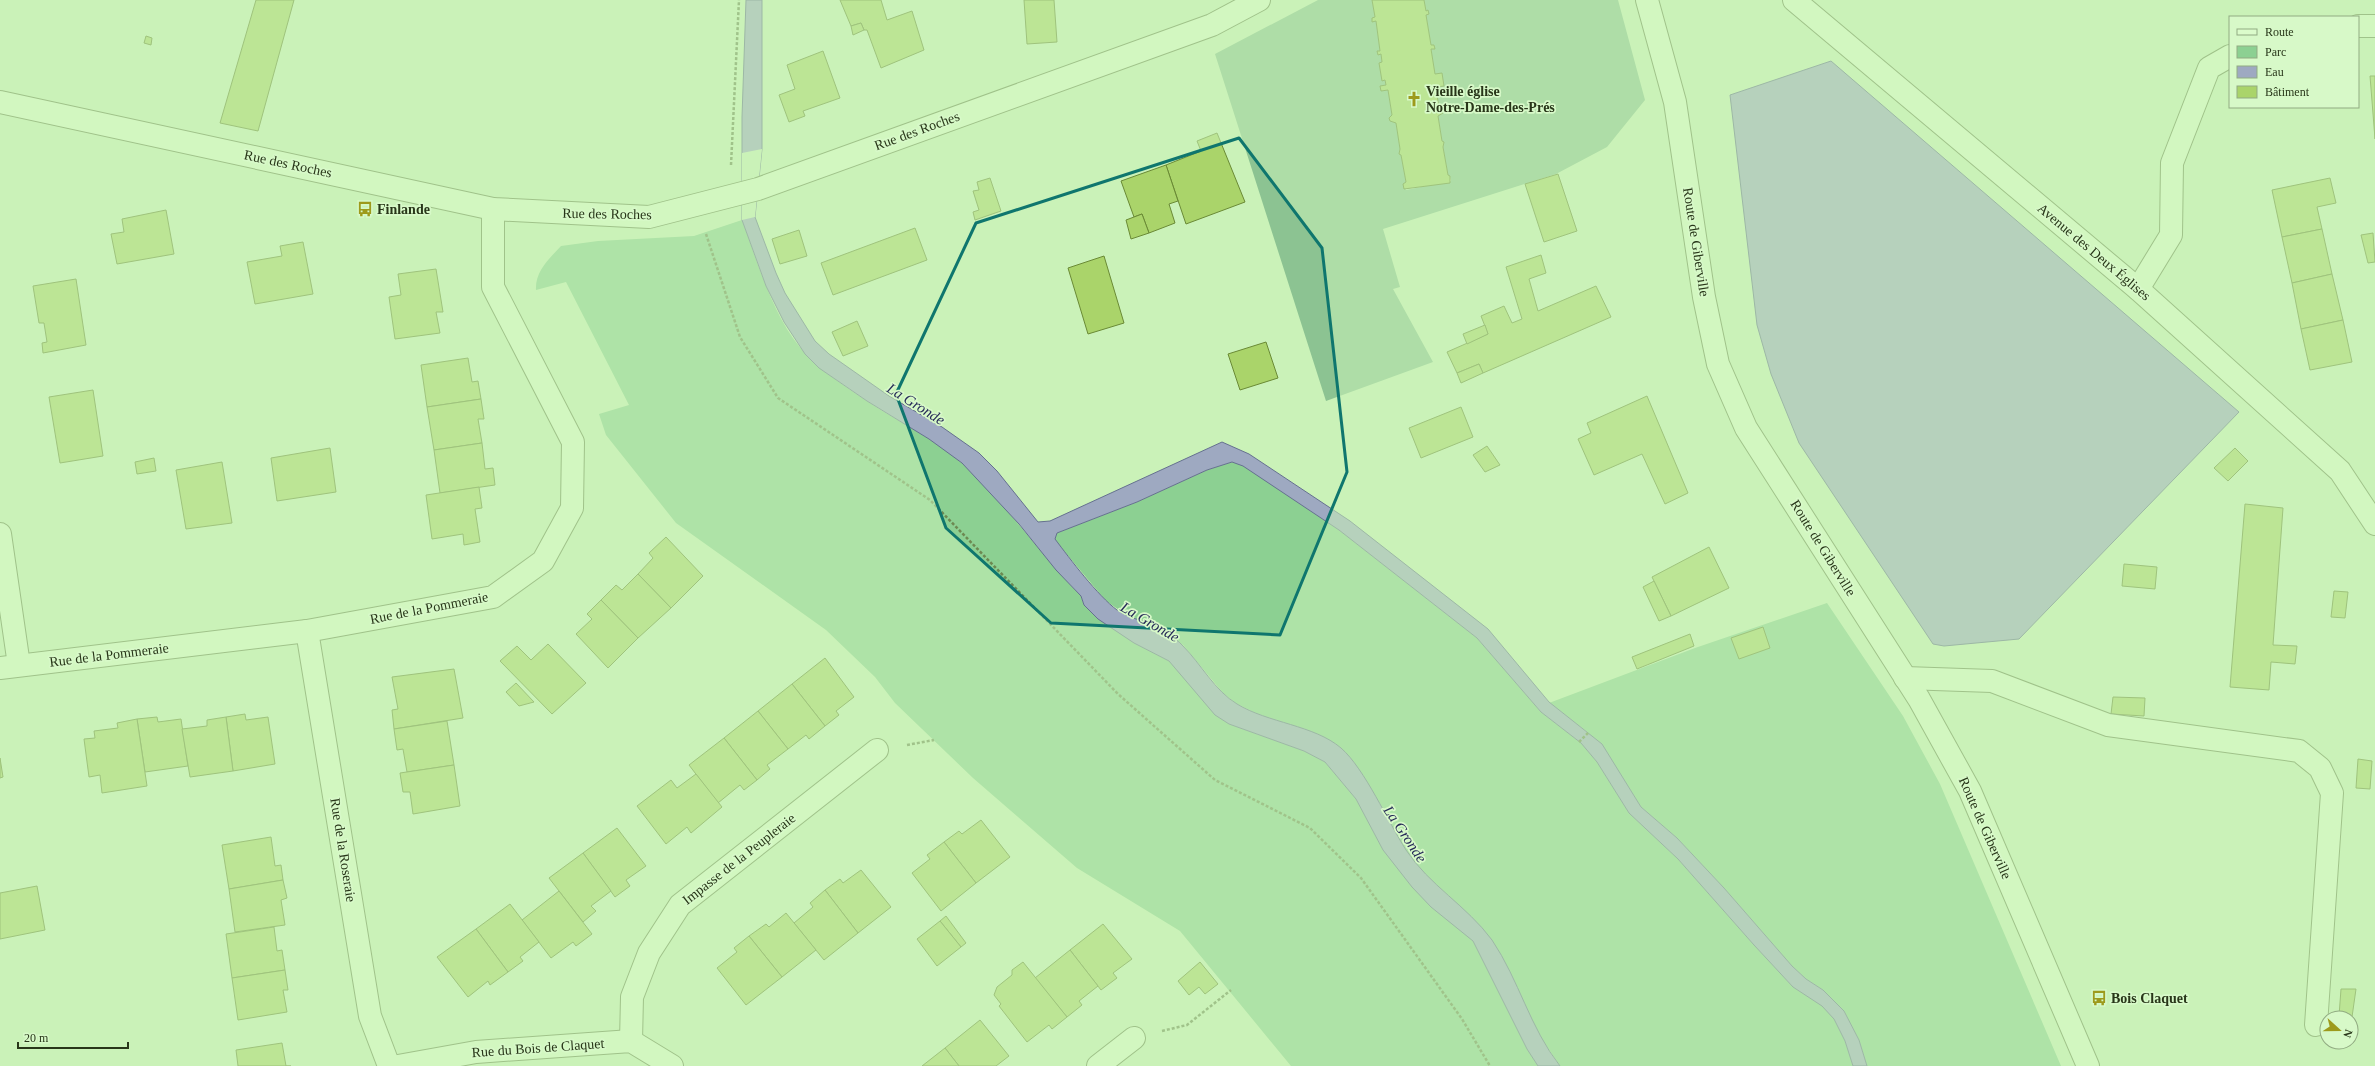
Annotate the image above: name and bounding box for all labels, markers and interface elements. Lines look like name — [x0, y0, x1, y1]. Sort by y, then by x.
legend — [2229, 16, 2359, 108]
text: Route — [2265, 25, 2294, 39]
text: Parc — [2265, 45, 2286, 59]
text: Eau — [2265, 65, 2284, 79]
place label: Vieille église Notre-Dame-des-Prés — [1426, 84, 1555, 115]
text: Bâtiment — [2265, 85, 2310, 99]
church icon: Vieille église Notre-Dame-des-Prés — [1405, 90, 1423, 108]
street label: Rue des Roches — [872, 109, 962, 153]
street label: Rue des Roches — [243, 147, 333, 181]
street label: Route de Giberville — [1680, 186, 1712, 298]
bus stop icon: Finlande — [356, 200, 374, 218]
street label: Avenue des Deux Églises — [2035, 200, 2154, 304]
place label: Finlande — [377, 202, 430, 217]
street label: Rue des Roches — [562, 206, 652, 222]
water label: La Gronde — [883, 379, 948, 428]
street label: Route de Giberville — [1787, 497, 1859, 599]
street label: Rue de la Pommeraie — [369, 589, 489, 627]
water label: La Gronde — [1117, 598, 1182, 645]
street label: Rue de la Pommeraie — [48, 640, 170, 670]
street label: Route de Giberville — [1956, 775, 2014, 881]
street label: Rue de la Roseraie — [327, 797, 359, 903]
water label: La Gronde — [1380, 802, 1430, 866]
street label: Impasse de la Peupleraie — [680, 810, 798, 908]
bus stop icon: Bois Claquet — [2090, 989, 2108, 1007]
place label: Bois Claquet — [2111, 991, 2188, 1006]
north arrow — [2319, 1010, 2359, 1050]
scale bar — [18, 1024, 128, 1050]
text: N — [2341, 1028, 2355, 1039]
text: 20 m — [24, 1031, 49, 1045]
street label: Rue du Bois de Claquet — [471, 1036, 605, 1060]

